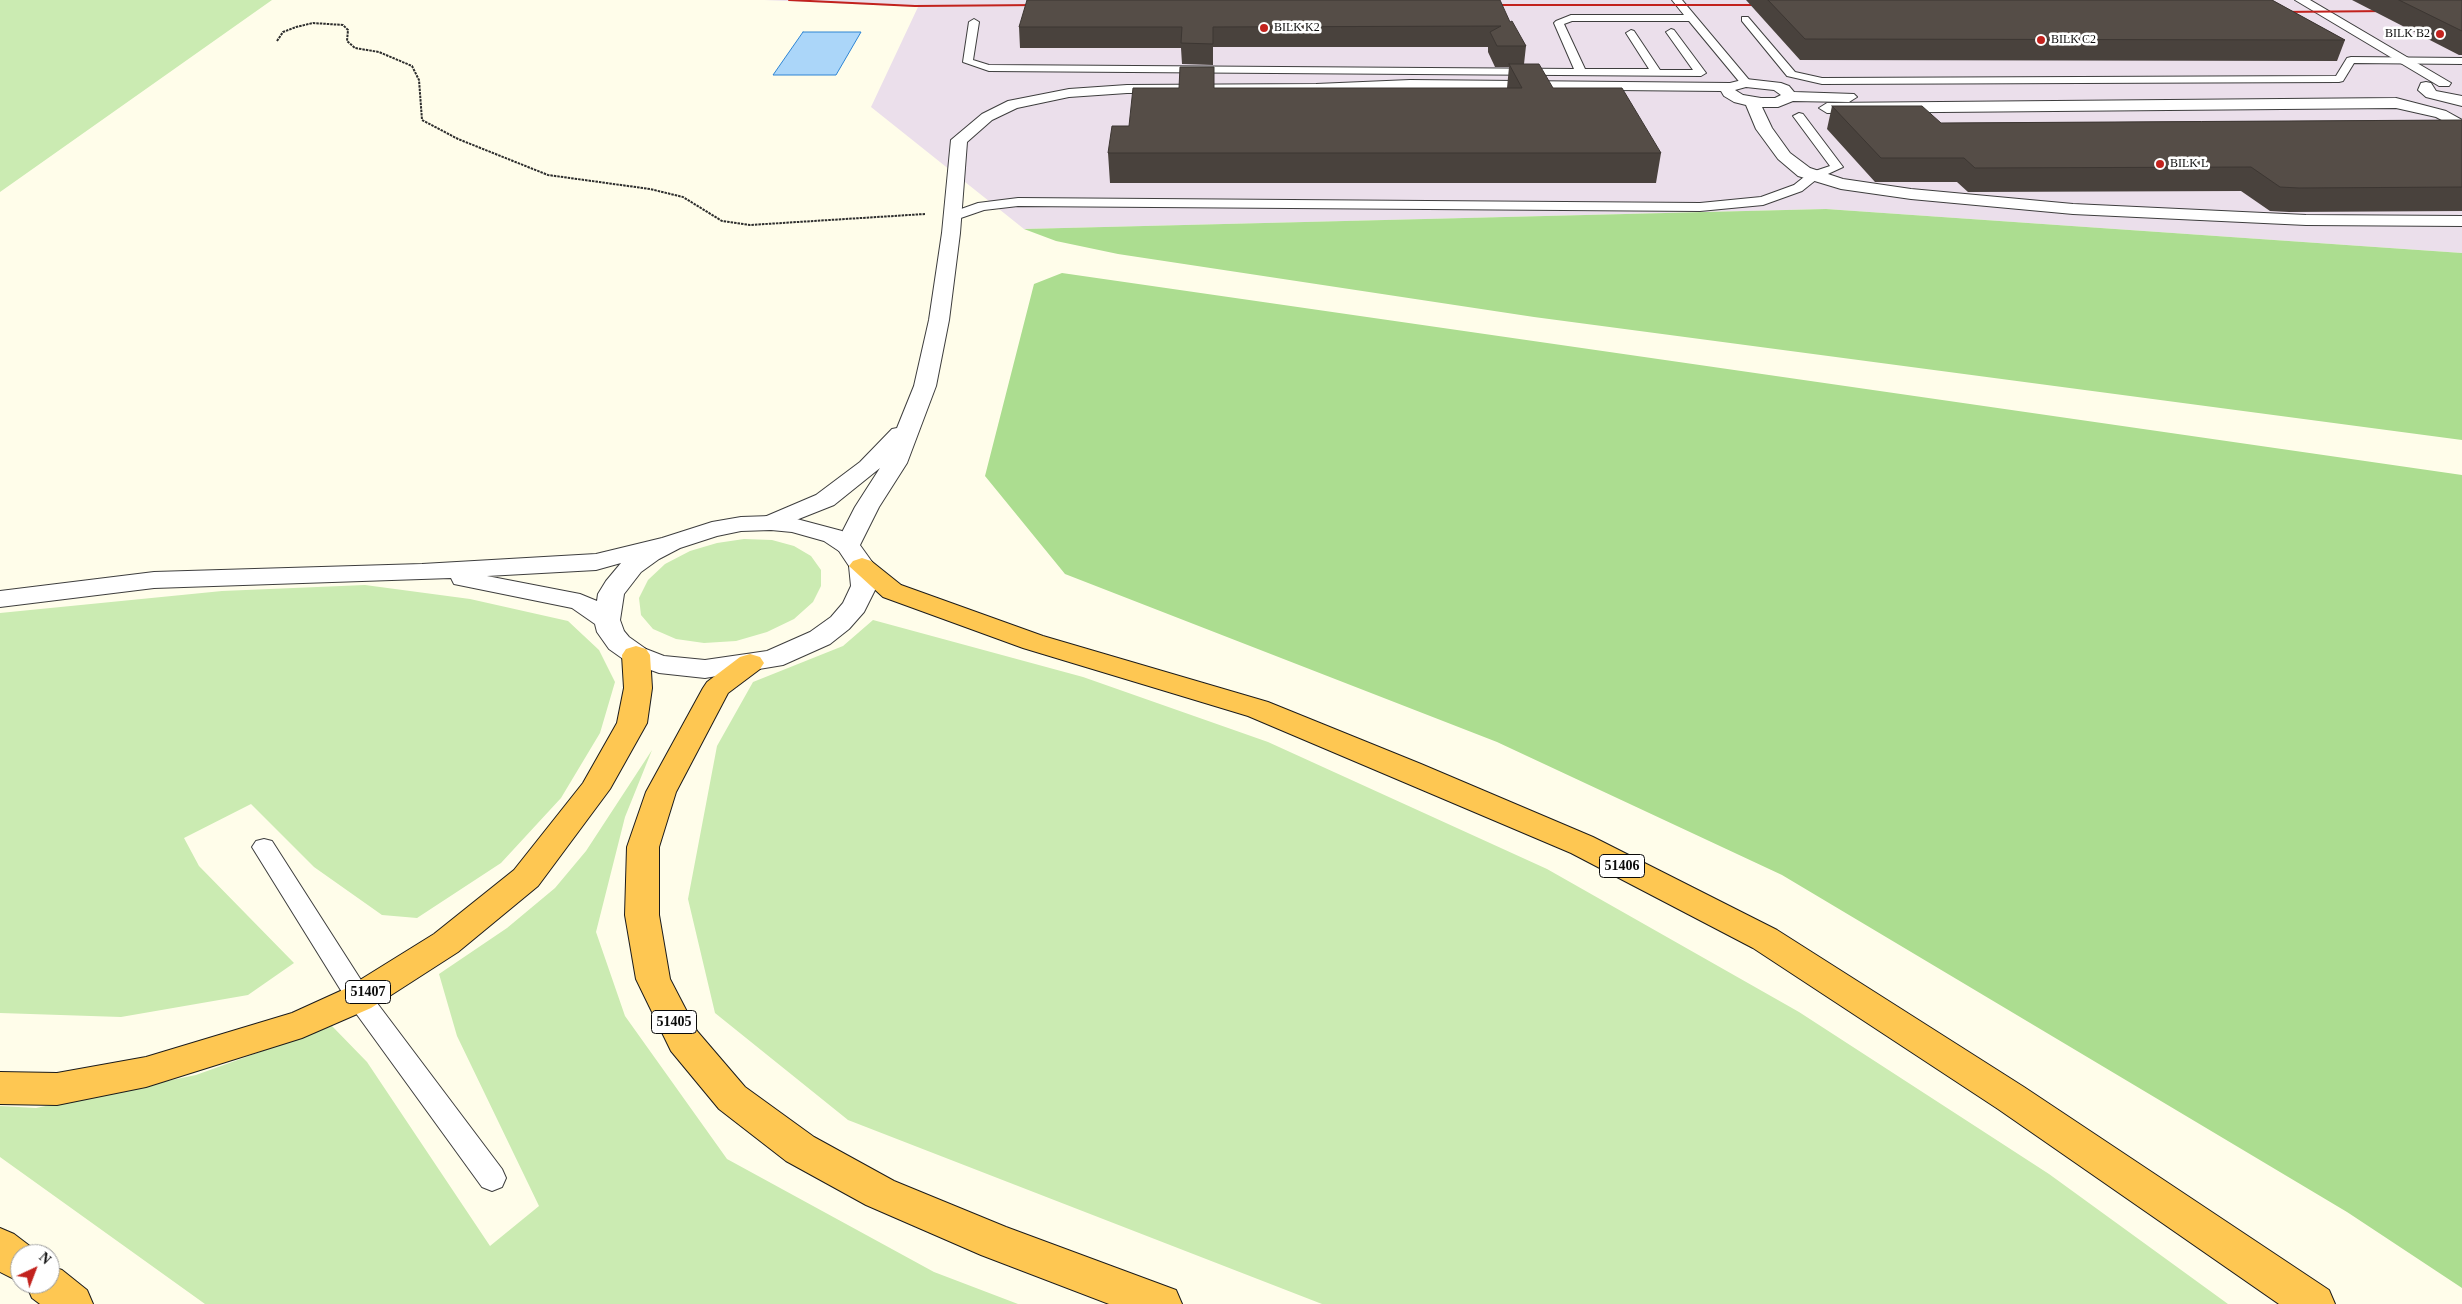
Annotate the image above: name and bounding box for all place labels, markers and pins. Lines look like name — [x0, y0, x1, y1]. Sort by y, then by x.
place label: BILK K2 — [1274, 21, 1320, 35]
marker: BILK K2 — [1258, 22, 1270, 34]
place label: BILK B2 — [2385, 27, 2430, 41]
marker: BILK B2 — [2434, 28, 2446, 40]
place label: BILK C2 — [2051, 33, 2096, 47]
marker: BILK C2 — [2035, 34, 2047, 46]
place label: BILK L — [2170, 157, 2208, 171]
marker: BILK L — [2154, 158, 2166, 170]

